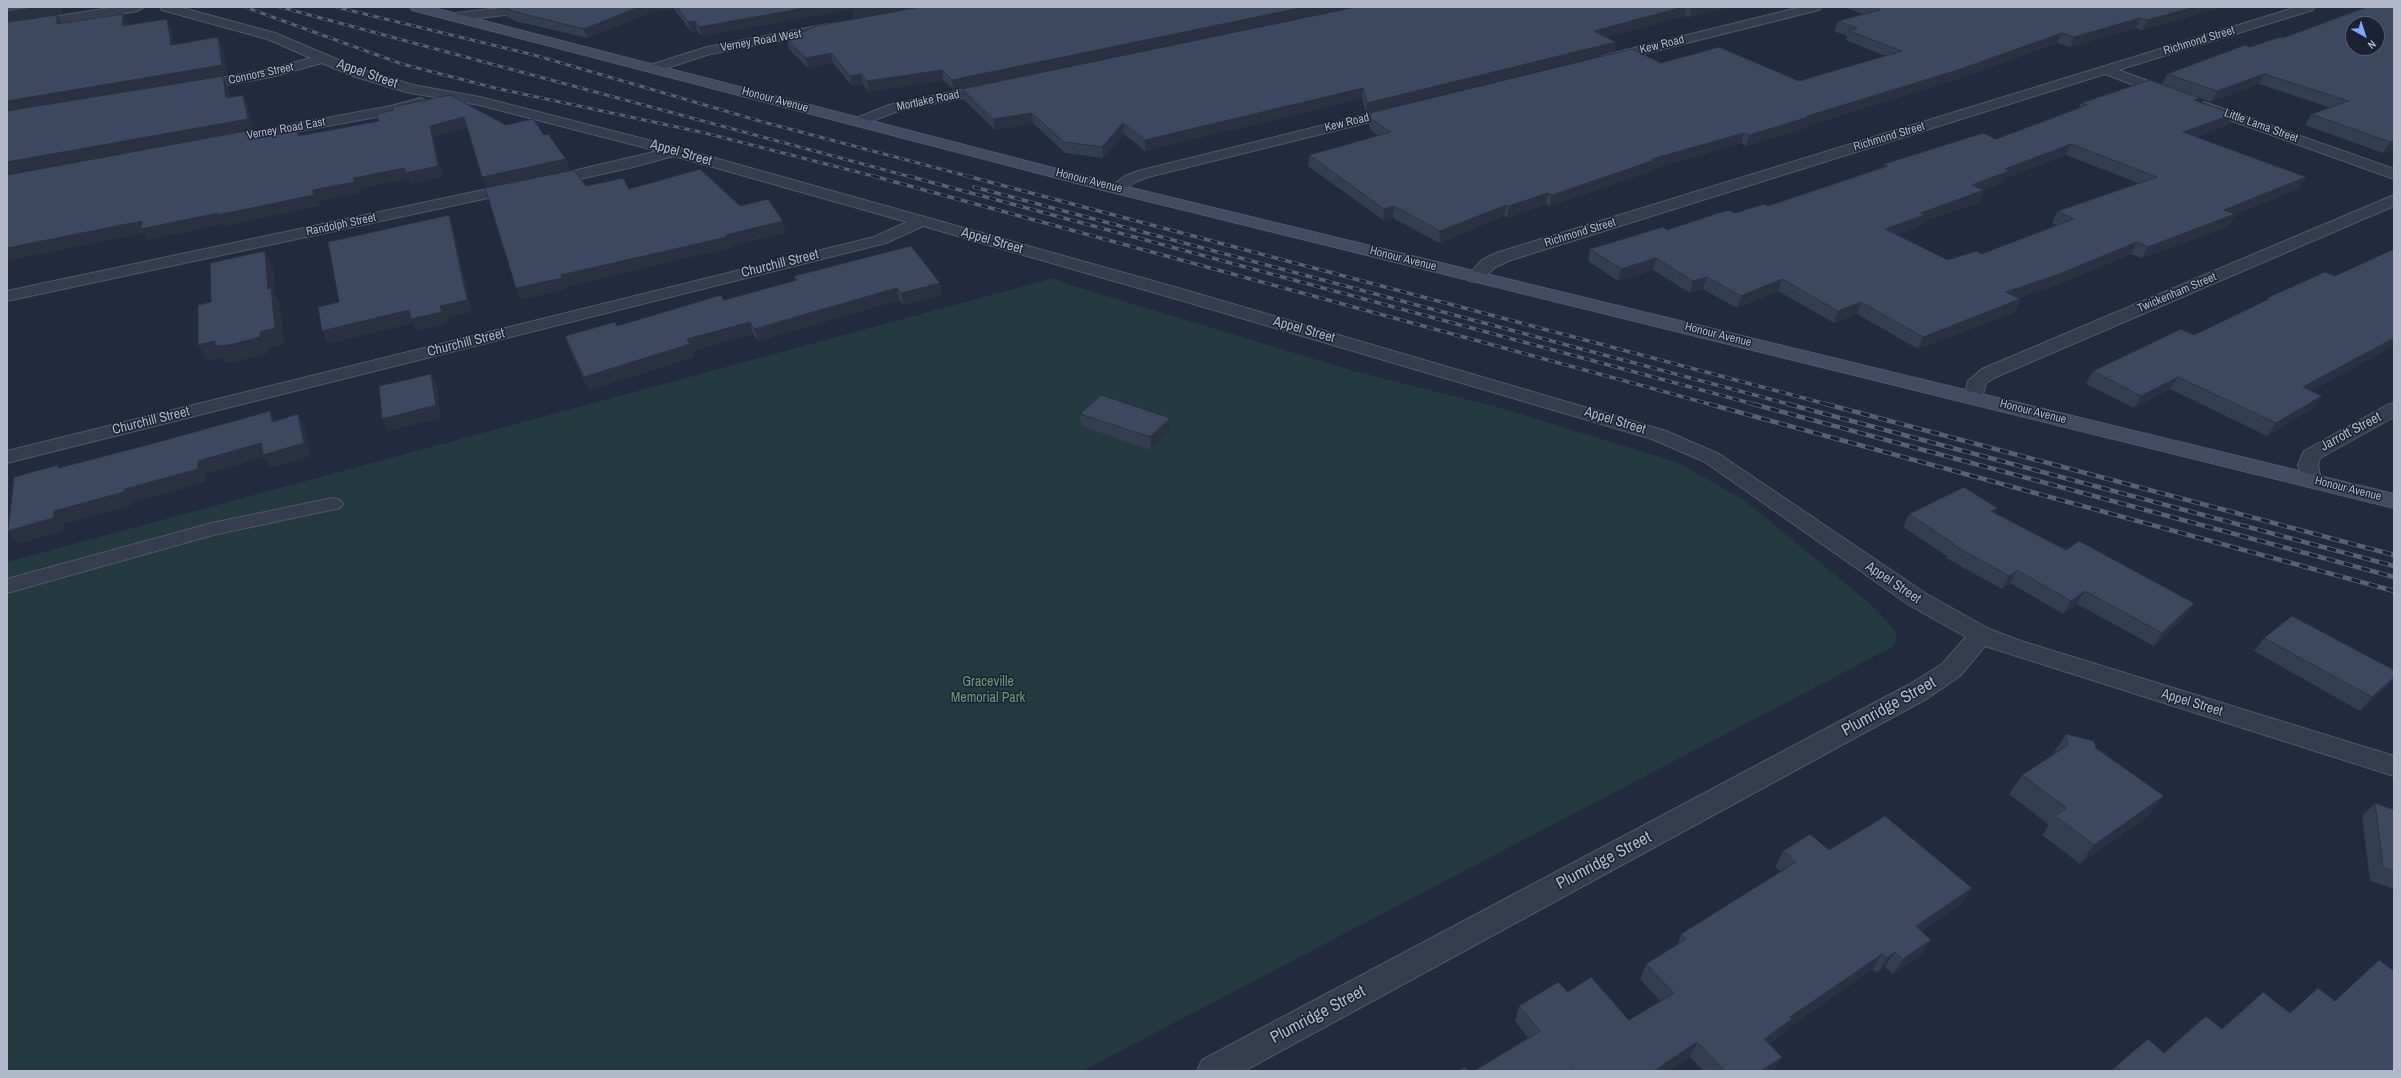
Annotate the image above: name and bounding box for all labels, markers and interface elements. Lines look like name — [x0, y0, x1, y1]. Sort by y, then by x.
north arrow — [2345, 16, 2385, 56]
street label: Richmond Street — [2162, 23, 2236, 59]
street label: Verney Road West — [719, 27, 803, 55]
street label: Kew Road — [1638, 33, 1686, 57]
text: N — [2365, 37, 2379, 52]
street label: Appel Street — [334, 56, 400, 92]
street label: Connors Street — [227, 60, 295, 88]
street label: Honour Avenue — [740, 84, 810, 116]
street label: Mortlake Road — [895, 87, 961, 115]
street label: Little Lama Street — [2222, 106, 2300, 146]
street label: Kew Road — [1323, 111, 1371, 135]
street label: Verney Road East — [246, 115, 326, 143]
street label: Richmond Street — [1852, 119, 1926, 155]
street label: Appel Street — [648, 136, 714, 170]
street label: Honour Avenue — [1054, 166, 1124, 196]
street label: Randolph Street — [305, 211, 377, 239]
street label: Richmond Street — [1543, 215, 1617, 251]
street label: Appel Street — [959, 224, 1025, 258]
street label: Honour Avenue — [1368, 244, 1438, 274]
street label: Churchill Street — [740, 246, 820, 282]
street label: Twickenham Street — [2135, 270, 2219, 316]
street label: Appel Street — [1271, 313, 1337, 347]
street label: Honour Avenue — [1683, 320, 1753, 350]
street label: Churchill Street — [426, 325, 506, 361]
street label: Honour Avenue — [1998, 397, 2068, 427]
street label: Churchill Street — [111, 403, 191, 439]
street label: Appel Street — [1582, 404, 1648, 438]
street label: Jarrott Street — [2318, 409, 2384, 455]
street label: Honour Avenue — [2313, 474, 2383, 504]
street label: Appel Street — [1862, 558, 1924, 608]
street label: Plumridge Street — [1838, 673, 1940, 741]
park label: Graceville Memorial Park — [951, 674, 1025, 706]
street label: Appel Street — [2159, 686, 2225, 720]
street label: Plumridge Street — [1553, 827, 1655, 895]
street label: Plumridge Street — [1267, 981, 1369, 1049]

